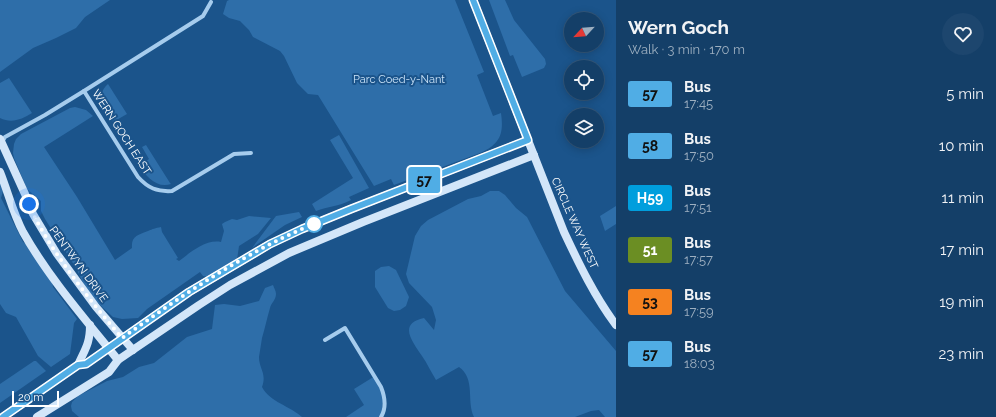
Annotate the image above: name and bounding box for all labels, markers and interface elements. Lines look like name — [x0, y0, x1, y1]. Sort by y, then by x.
north arrow — [564, 12, 604, 52]
map controls — [564, 12, 604, 148]
button: heart — [942, 13, 984, 55]
text: Wern Goch — [628, 16, 729, 38]
text: Walk · 3 min · 170 m — [628, 42, 745, 57]
button: locate — [564, 60, 604, 100]
park label: Parc Coed-y-Nant — [353, 73, 445, 86]
text: Bus — [684, 78, 711, 96]
text: 5 min — [946, 85, 984, 103]
text: 57 — [642, 86, 658, 102]
street label: WERN GOCH EAST — [89, 87, 154, 177]
text: 17:45 — [684, 96, 713, 111]
button: layers — [564, 108, 604, 148]
text: Bus — [684, 130, 711, 148]
text: 10 min — [939, 137, 984, 155]
text: 58 — [642, 138, 658, 154]
text: 17:50 — [684, 148, 714, 163]
line badge: 57 — [406, 167, 442, 193]
text: 57 — [416, 172, 432, 188]
street label: CIRCLE WAY WEST — [549, 175, 601, 271]
text: Bus — [684, 182, 711, 200]
text: 11 min — [942, 189, 984, 207]
text: H59 — [637, 190, 663, 206]
your location — [19, 194, 39, 214]
text: 17:51 — [684, 200, 712, 215]
unlabelled marker — [305, 215, 323, 233]
street label: PENTWYN DRIVE — [47, 224, 111, 305]
text: Bus — [684, 234, 711, 252]
text: 17 min — [940, 241, 984, 259]
text: 51 — [643, 242, 657, 258]
text: 17:57 — [684, 252, 713, 267]
text: Bus — [684, 286, 711, 304]
text: 19 min — [939, 293, 984, 311]
text: 53 — [642, 294, 658, 310]
text: 17:59 — [684, 304, 714, 319]
text: Bus — [684, 338, 711, 356]
text: 23 min — [939, 345, 984, 363]
text: 57 — [642, 346, 658, 362]
text: 18:03 — [684, 356, 715, 371]
scale bar — [12, 389, 59, 408]
text: 20 m — [18, 391, 43, 404]

